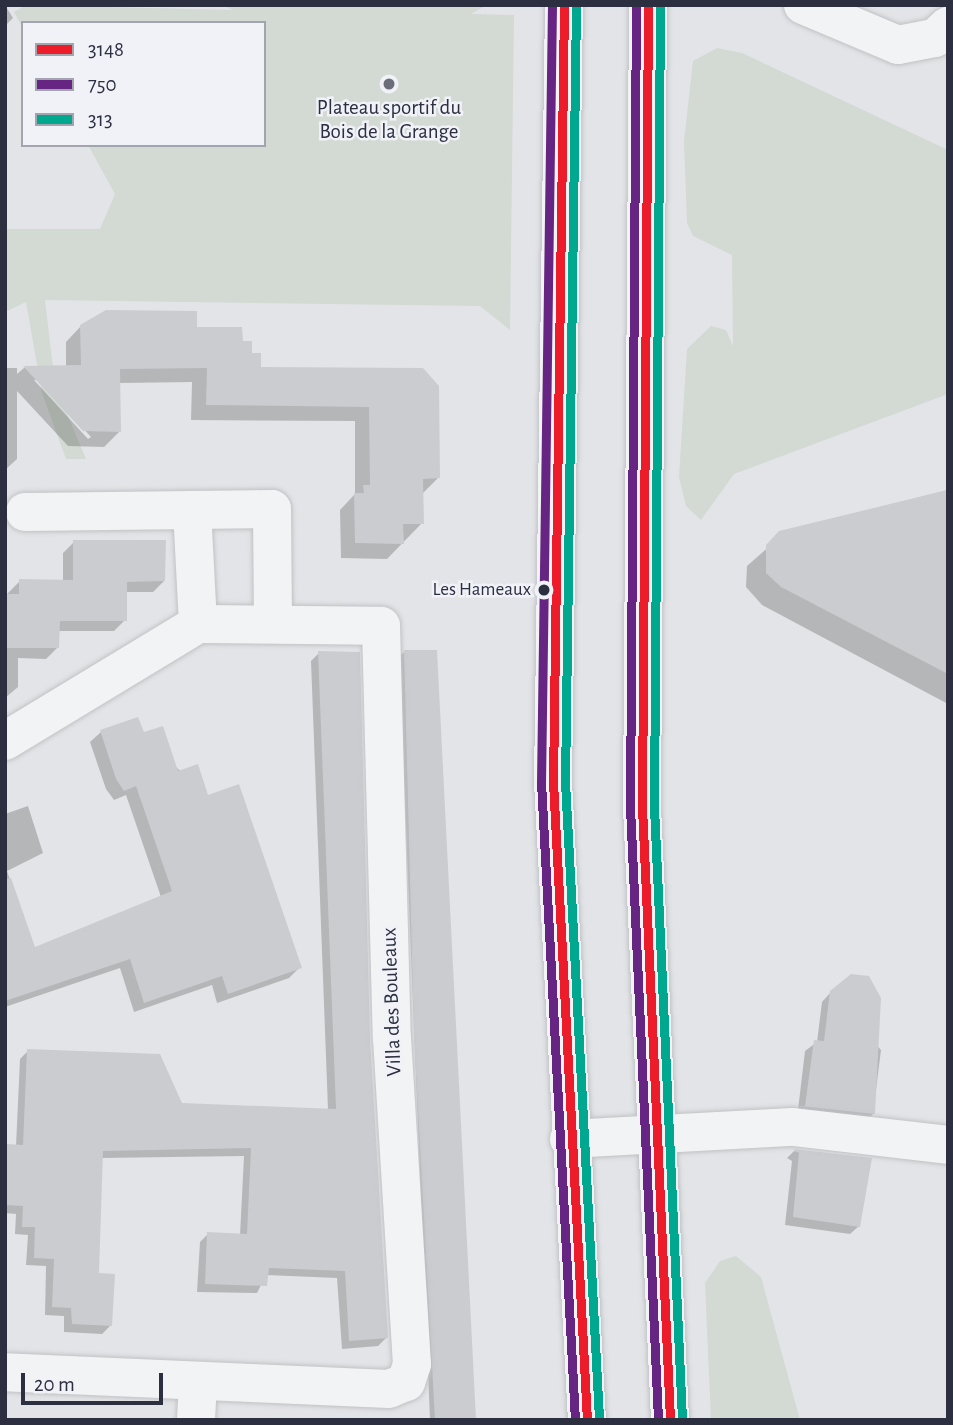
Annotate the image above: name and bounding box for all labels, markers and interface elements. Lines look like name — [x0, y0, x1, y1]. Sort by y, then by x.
legend — [21, 21, 266, 147]
text: 3148 — [88, 39, 124, 60]
text: 750 — [88, 74, 117, 95]
marker: Plateau sportif du Bois de la Grange — [381, 76, 397, 92]
place label: Plateau sportif du Bois de la Grange — [317, 95, 461, 145]
text: 313 — [88, 109, 113, 130]
place label: Les Hameaux — [433, 579, 531, 601]
marker: Les Hameaux — [537, 583, 551, 597]
street label: Villa des Bouleaux — [377, 927, 407, 1077]
scale bar — [24, 1358, 166, 1402]
text: 20 m — [34, 1374, 75, 1395]

